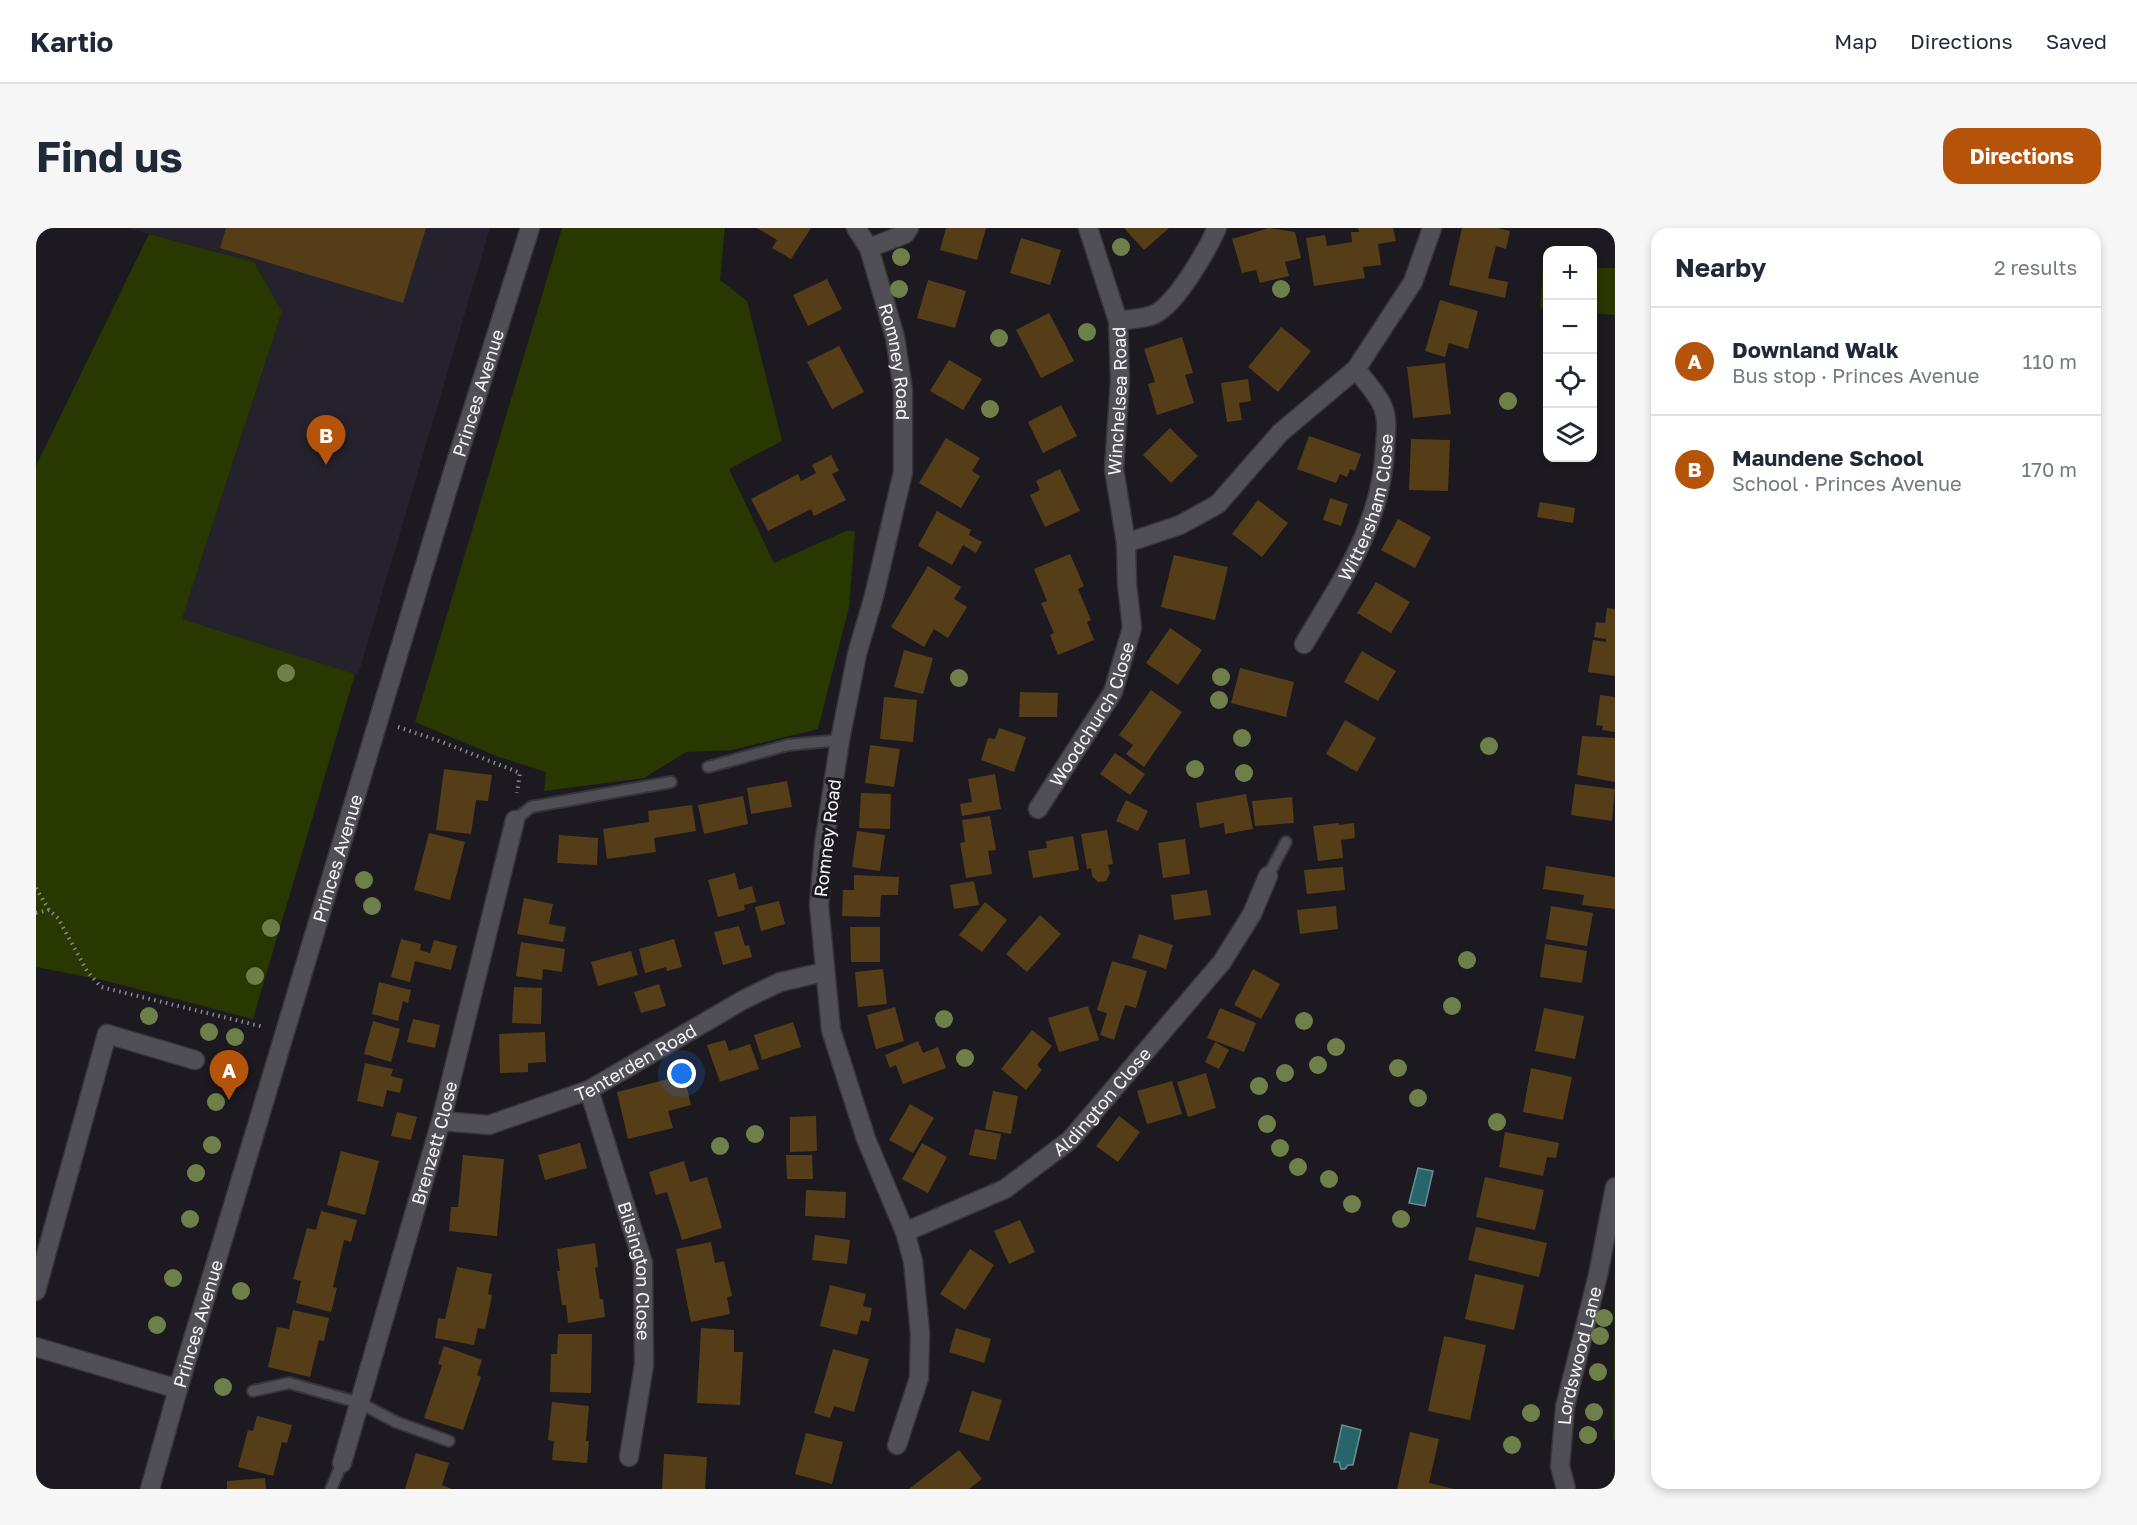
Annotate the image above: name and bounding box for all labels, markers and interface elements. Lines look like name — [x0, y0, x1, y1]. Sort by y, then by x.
text: Kartio — [30, 25, 113, 58]
text: Map — [1834, 28, 1877, 54]
text: Directions — [1910, 28, 2013, 54]
text: Saved — [2046, 28, 2107, 54]
button: Directions — [1943, 128, 2101, 184]
text: Find us — [36, 131, 183, 181]
map controls — [1543, 246, 1597, 462]
button: + — [1543, 246, 1597, 300]
text: Nearby — [1675, 252, 1766, 283]
text: 2 results — [1994, 255, 2077, 279]
street label: Romney Road — [875, 300, 914, 420]
button: − — [1543, 300, 1597, 354]
street label: Princes Avenue — [447, 326, 508, 460]
street label: Winchelsea Road — [1103, 326, 1131, 476]
text: Downland Walk — [1732, 336, 1899, 363]
text: A — [1687, 349, 1702, 373]
text: 110 m — [2023, 349, 2077, 373]
button: locate — [1543, 354, 1597, 408]
text: Bus stop · Princes Avenue — [1732, 363, 1979, 387]
button: layers — [1543, 408, 1597, 462]
pin: B — [306, 416, 346, 465]
street label: Wittersham Close — [1333, 433, 1397, 585]
text: Maundene School — [1732, 444, 1924, 471]
text: B — [1687, 457, 1702, 481]
text: 170 m — [2022, 457, 2077, 481]
text: School · Princes Avenue — [1732, 471, 1962, 495]
street label: Woodchurch Close — [1044, 639, 1138, 790]
street label: Romney Road — [809, 778, 845, 898]
street label: Princes Avenue — [307, 791, 367, 925]
street label: Tenterden Road — [572, 1019, 700, 1105]
street label: Aldington Close — [1048, 1043, 1155, 1160]
pin: A — [210, 1050, 248, 1100]
your location — [667, 1059, 696, 1088]
street label: Brenzett Close — [406, 1079, 461, 1207]
street label: Bilsington Close — [613, 1199, 655, 1341]
street label: Princes Avenue — [168, 1257, 227, 1390]
street label: Lordswood Lane — [1553, 1284, 1606, 1426]

